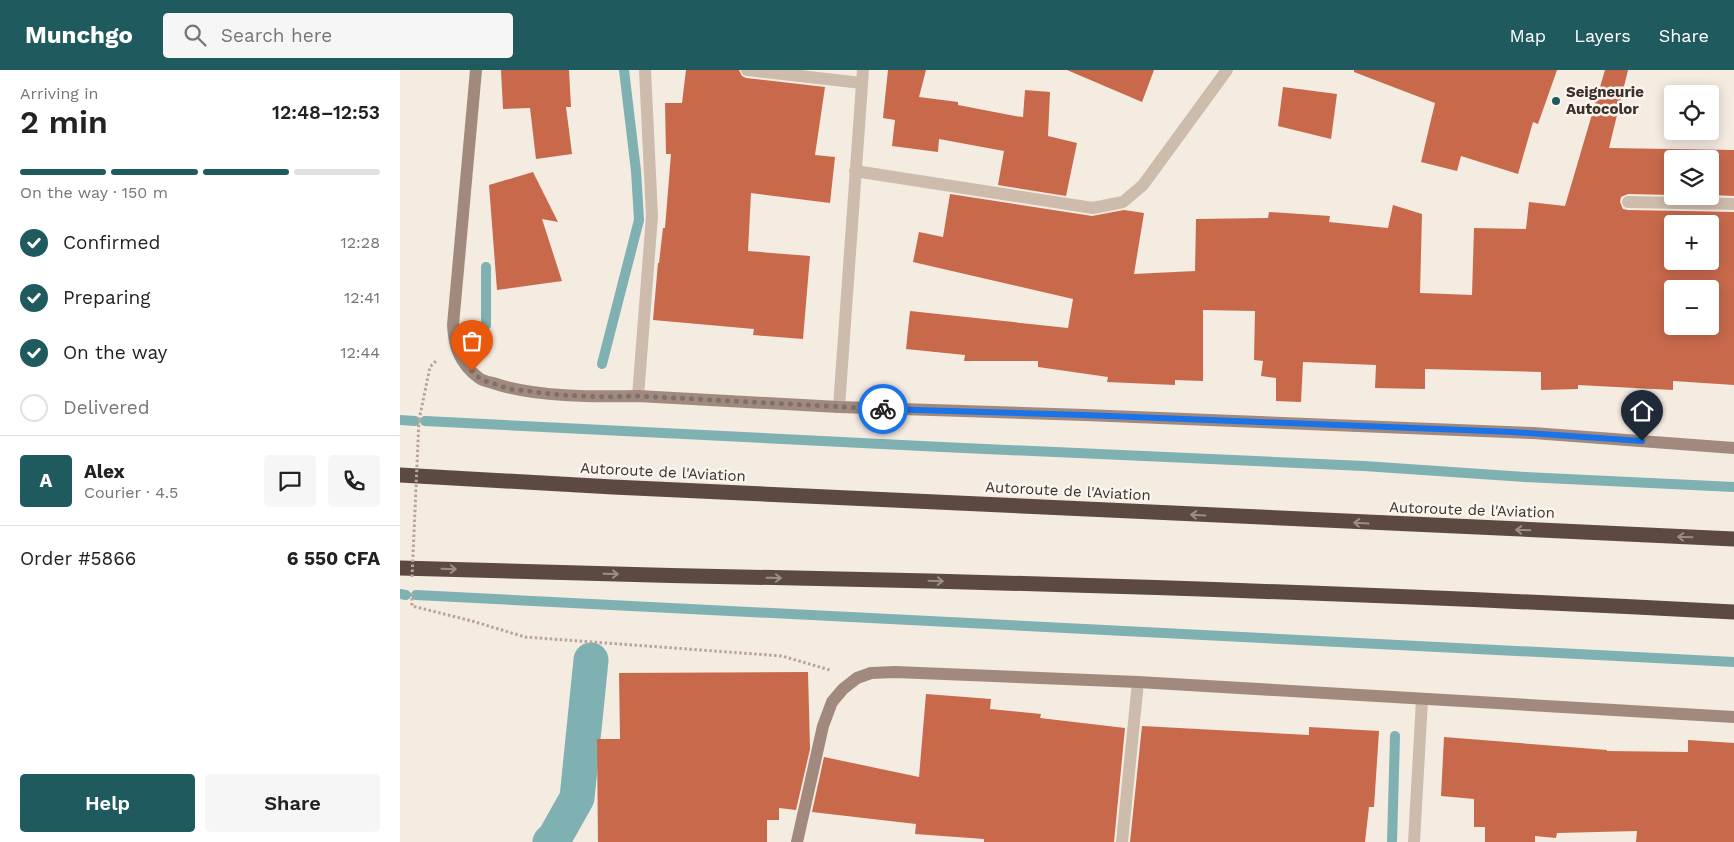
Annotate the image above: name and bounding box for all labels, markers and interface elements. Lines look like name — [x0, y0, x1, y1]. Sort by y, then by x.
search box — [163, 13, 513, 58]
text: Munchgo — [25, 21, 133, 49]
icon: search — [181, 21, 209, 49]
text: Search here — [221, 24, 332, 47]
text: Map — [1509, 25, 1546, 46]
text: Layers — [1574, 25, 1631, 46]
text: Share — [1659, 25, 1709, 46]
place label: Seigneurie Autocolor — [1566, 83, 1644, 118]
text: Arriving in — [20, 84, 98, 103]
map controls — [1664, 85, 1719, 335]
button: locate — [1664, 85, 1719, 140]
marker: Seigneurie Autocolor — [1550, 95, 1562, 107]
text: 12:48–12:53 — [272, 101, 380, 124]
text: 2 min — [20, 103, 108, 141]
button: layers — [1664, 150, 1719, 205]
text: On the way · 150 m — [20, 183, 168, 202]
button: + — [1664, 215, 1719, 270]
icon: check — [20, 229, 48, 257]
text: Confirmed — [63, 231, 160, 254]
text: 12:28 — [341, 233, 380, 252]
button: − — [1664, 280, 1719, 335]
icon: check — [20, 284, 48, 312]
text: Preparing — [63, 286, 150, 309]
text: 12:41 — [344, 288, 380, 307]
pin — [451, 320, 493, 371]
icon: bag — [458, 327, 486, 355]
icon: check — [20, 339, 48, 367]
text: On the way — [63, 341, 167, 364]
text: 12:44 — [340, 343, 380, 362]
courier — [858, 384, 908, 434]
pin — [1621, 390, 1663, 441]
icon: bike — [869, 395, 897, 423]
text: Delivered — [63, 396, 150, 419]
icon: home — [1628, 397, 1656, 425]
button: chat — [264, 455, 316, 507]
button: phone — [328, 455, 380, 507]
street label: Autoroute de l'Aviation — [580, 459, 746, 485]
text: Alex — [84, 460, 125, 483]
text: A — [40, 469, 52, 492]
street label: Autoroute de l'Aviation — [985, 478, 1151, 504]
text: Courier · 4.5 — [84, 483, 178, 502]
street label: Autoroute de l'Aviation — [1389, 498, 1555, 522]
one-way arrow — [1191, 510, 1207, 520]
one-way arrow — [1353, 518, 1369, 527]
one-way arrow — [1515, 525, 1531, 534]
one-way arrow — [1678, 532, 1694, 541]
text: Order #5866 — [20, 547, 136, 570]
text: 6 550 CFA — [287, 547, 380, 570]
one-way arrow — [440, 565, 456, 574]
one-way arrow — [602, 569, 619, 579]
one-way arrow — [765, 573, 781, 582]
one-way arrow — [928, 577, 944, 586]
button: Help — [20, 774, 195, 832]
button: Share — [205, 774, 380, 832]

